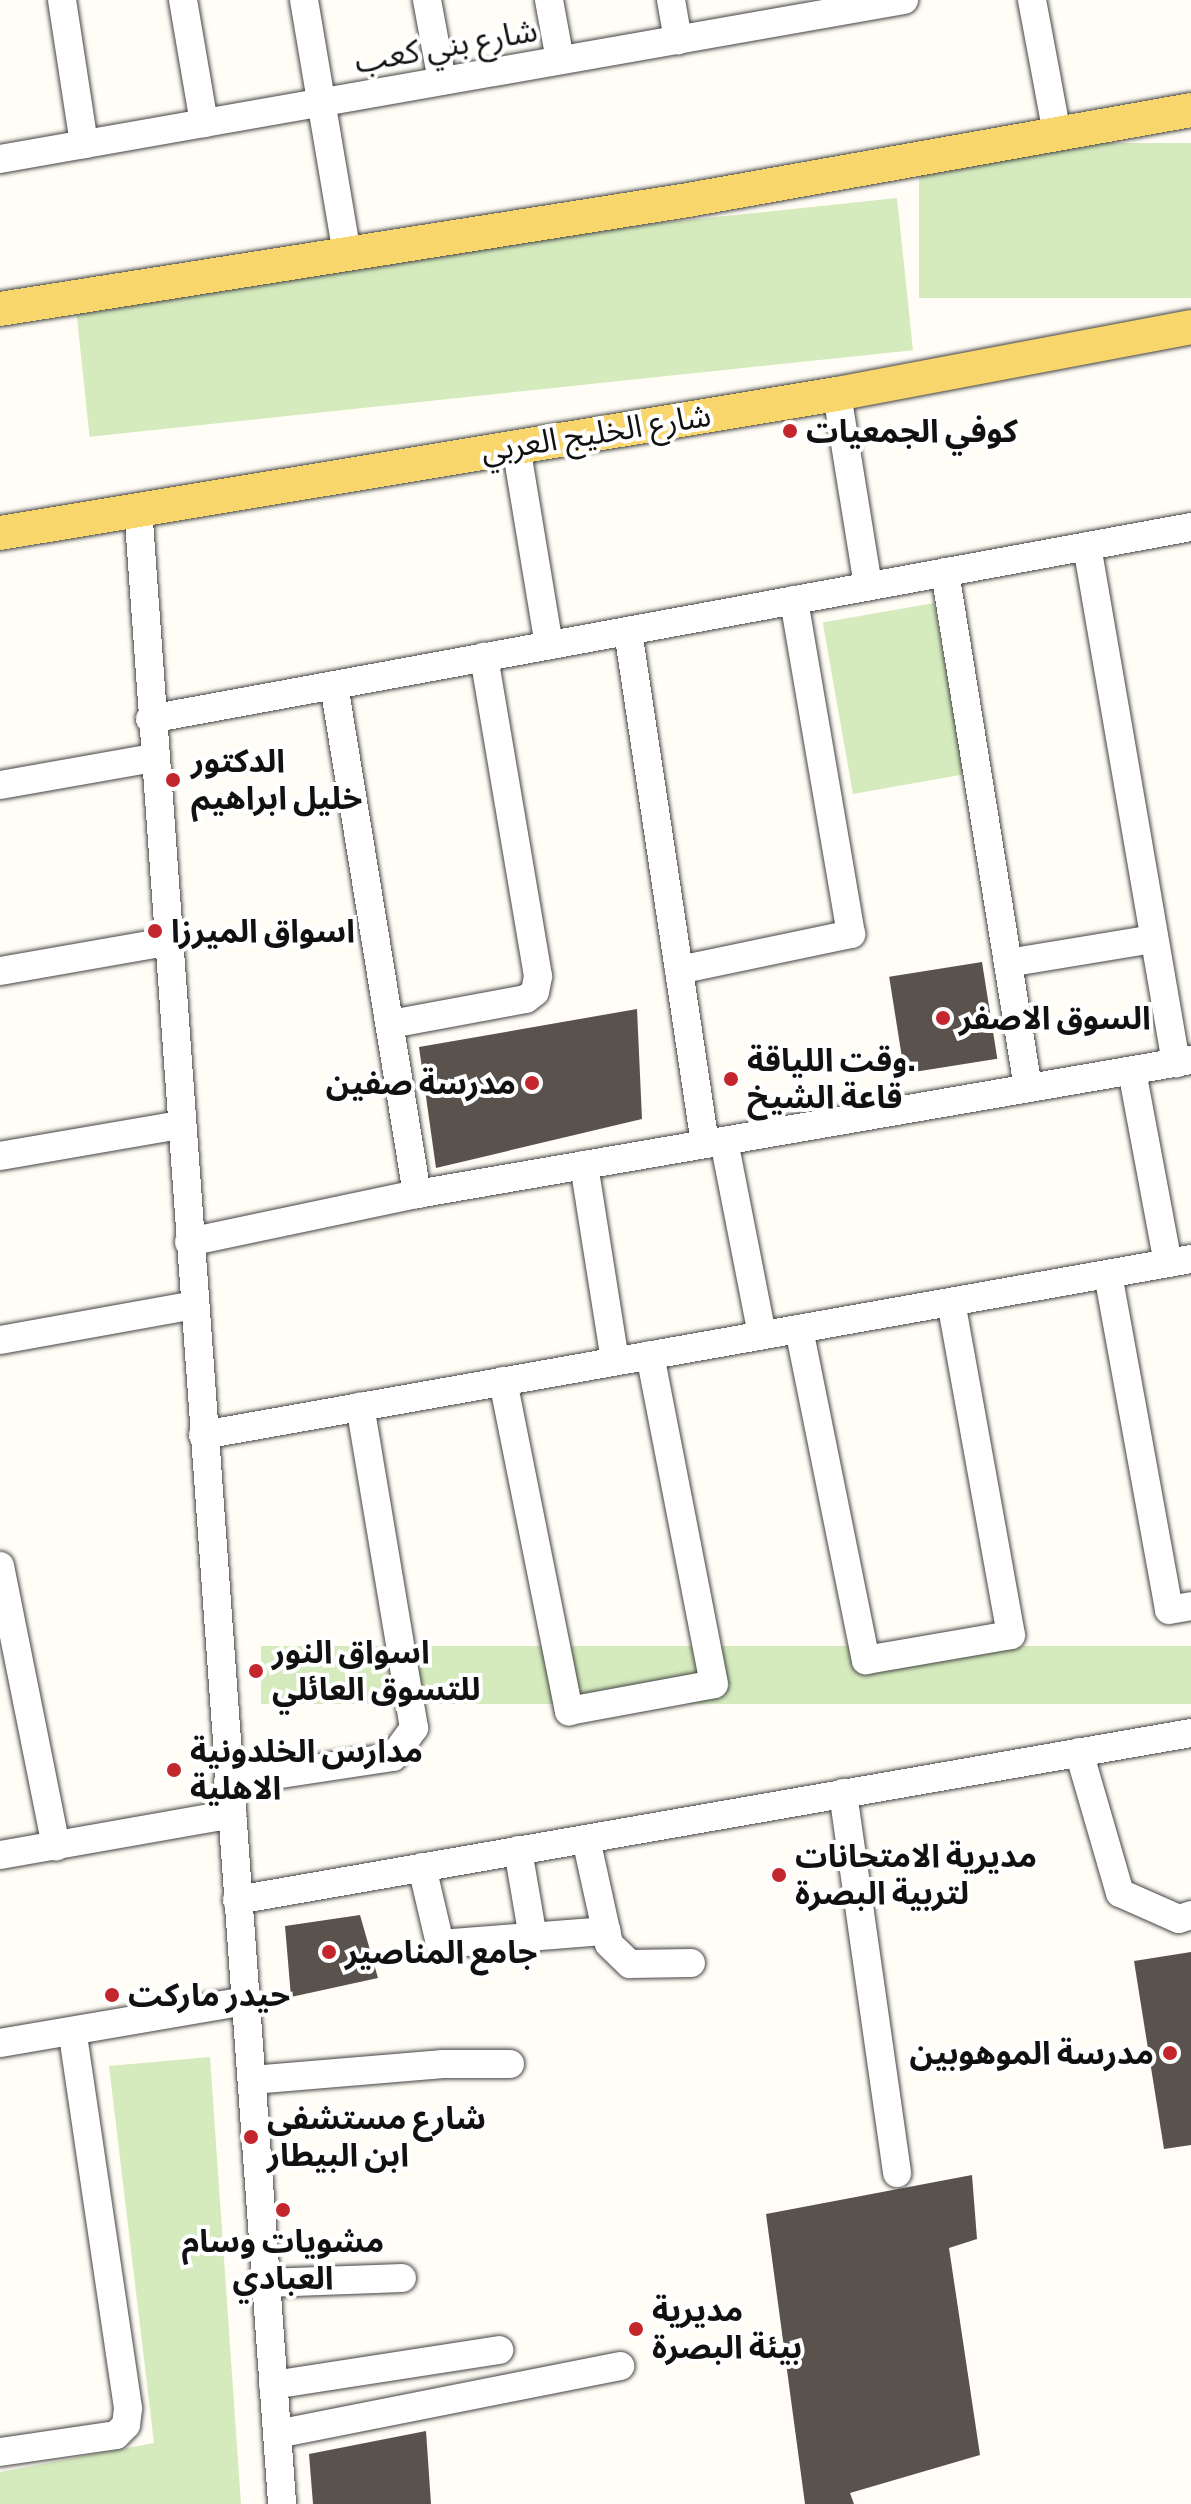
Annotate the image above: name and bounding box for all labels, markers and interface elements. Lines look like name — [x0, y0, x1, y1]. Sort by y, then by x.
street label: شارع بني كعب — [352, 11, 540, 81]
street label: شارع الخليج العربي — [478, 396, 714, 470]
place label: كوفي الجمعيات — [806, 412, 1018, 450]
marker: كوفي الجمعيات — [781, 422, 799, 440]
place label: الدكتور خليل ابراهيم — [191, 743, 362, 818]
marker: الدكتور خليل ابراهيم — [162, 769, 184, 791]
place label: اسواق الميرزا — [171, 912, 355, 950]
marker: اسواق الميرزا — [146, 922, 164, 940]
place label: السوق الاصفر — [959, 999, 1151, 1037]
marker: السوق الاصفر — [934, 1009, 952, 1027]
place label: وقت اللياقة. قاعة الشيخ — [747, 1042, 915, 1117]
place label: مدرسة صفين — [326, 1064, 516, 1102]
marker: وقت اللياقة. قاعة الشيخ — [722, 1070, 740, 1088]
marker: مدرسة صفين — [523, 1074, 541, 1092]
place label: اسواق النور للتسوق العائلي — [272, 1634, 480, 1709]
marker: اسواق النور للتسوق العائلي — [247, 1662, 265, 1680]
place label: مدارس الخلدونية الاهلية — [190, 1733, 423, 1808]
marker: مدارس الخلدونية الاهلية — [165, 1761, 183, 1779]
place label: مديرية الامتحانات لتربية البصرة — [795, 1838, 1037, 1913]
marker: مديرية الامتحانات لتربية البصرة — [770, 1866, 788, 1884]
place label: جامع المناصير — [345, 1933, 537, 1971]
marker: جامع المناصير — [320, 1943, 338, 1961]
place label: حيدر ماركت — [128, 1976, 290, 2014]
marker: حيدر ماركت — [103, 1986, 121, 2004]
place label: مدرسة الموهوبين — [910, 2034, 1154, 2072]
marker: مدرسة الموهوبين — [1161, 2044, 1179, 2062]
place label: شارع مستشفى ابن البيطار — [267, 2100, 486, 2175]
marker: شارع مستشفى ابن البيطار — [242, 2128, 260, 2146]
marker: مشويات وسام العبادي — [274, 2201, 292, 2219]
place label: مشويات وسام العبادي — [182, 2223, 384, 2298]
place label: مديرية بيئة البصرة — [652, 2292, 802, 2367]
marker: مديرية بيئة البصرة — [627, 2320, 645, 2338]

